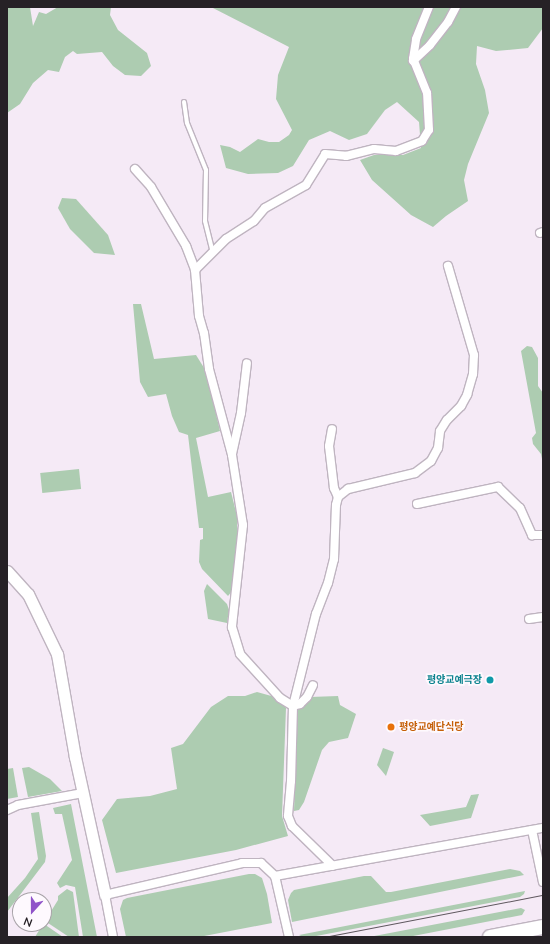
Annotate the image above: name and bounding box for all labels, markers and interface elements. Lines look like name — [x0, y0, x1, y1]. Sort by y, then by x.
place label: 평양교예극장 — [427, 674, 482, 686]
marker: 평양교예극장 — [485, 675, 495, 685]
place label: 평양교예단식당 — [399, 721, 463, 733]
marker: 평양교예단식당 — [386, 722, 396, 732]
north arrow — [12, 892, 52, 932]
text: N — [22, 914, 34, 930]

